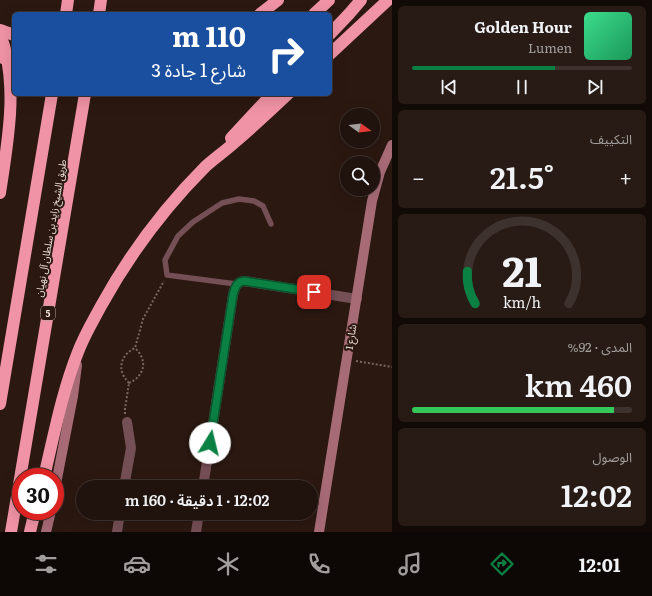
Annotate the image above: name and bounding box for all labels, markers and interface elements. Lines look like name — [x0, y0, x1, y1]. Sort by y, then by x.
text: 110 m — [172, 14, 246, 56]
text: Golden Hour — [474, 15, 572, 38]
icon: right — [260, 28, 312, 80]
text: Lumen — [528, 38, 572, 57]
text: شارع 1 جادة 3 — [151, 56, 246, 83]
icon: previous — [438, 76, 460, 98]
icon: pause — [511, 76, 533, 98]
icon: next — [584, 76, 606, 98]
north arrow — [340, 108, 380, 148]
map controls — [340, 108, 380, 196]
text: التكييف — [590, 129, 632, 148]
text: 21.5° — [490, 154, 554, 198]
button: search — [340, 156, 380, 196]
street label: طريق الشيخ زايد بن سلطان آل نهيان — [30, 158, 71, 298]
text: − — [412, 160, 425, 193]
text: + — [619, 160, 632, 193]
text: 21 — [502, 238, 542, 300]
pin — [297, 275, 331, 309]
icon: arrive — [303, 281, 325, 303]
text: km/h — [503, 291, 542, 312]
road number: 5 — [41, 306, 55, 320]
street label: شارع 1 — [341, 323, 360, 351]
text: المدى · 92% — [567, 337, 632, 356]
text: 460 km — [525, 362, 632, 406]
position arrow — [189, 422, 231, 464]
text: الوصول — [592, 447, 632, 466]
speed limit sign: 30 — [12, 468, 64, 520]
text: 12:02 — [561, 472, 632, 516]
text: 12:02 · 1 دقيقة · 160 m — [125, 488, 269, 511]
icon: filters — [32, 550, 60, 578]
icon: car — [123, 550, 151, 578]
icon: climate — [214, 550, 242, 578]
icon: phone — [305, 550, 333, 578]
icon: music — [396, 550, 424, 578]
icon: directions — [488, 550, 516, 578]
text: 12:01 — [579, 551, 620, 578]

